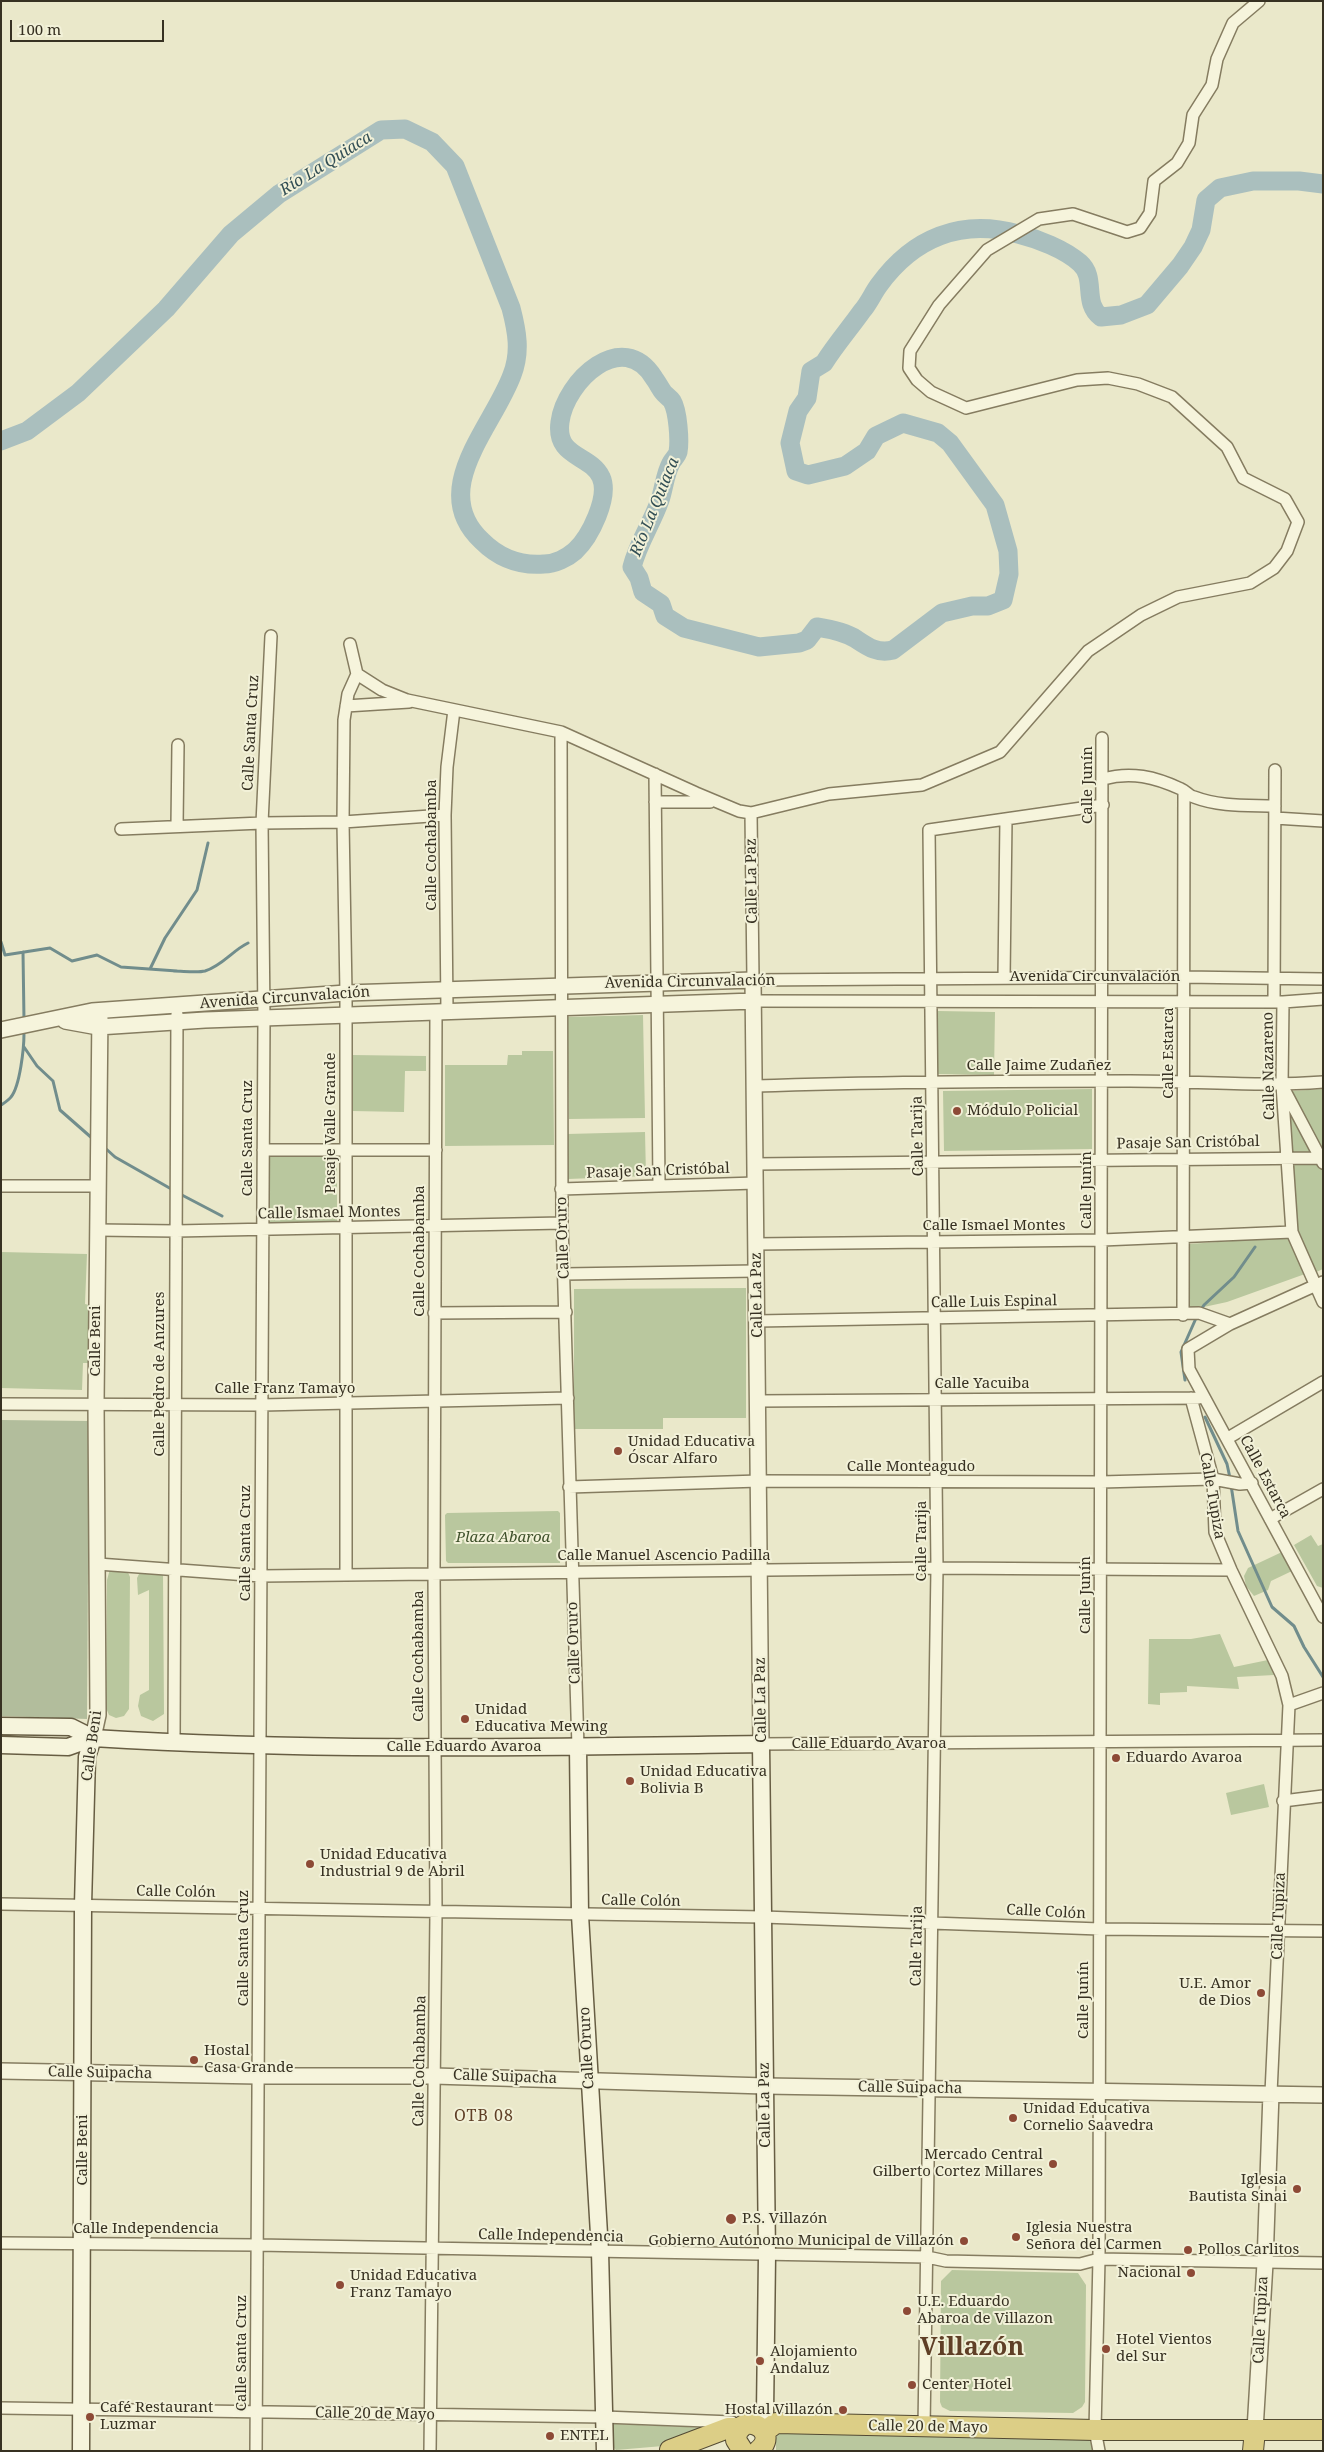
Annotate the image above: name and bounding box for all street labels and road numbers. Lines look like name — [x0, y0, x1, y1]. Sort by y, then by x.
street label: Calle Santa Cruz — [239, 674, 263, 792]
street label: Calle Junín — [1079, 746, 1097, 824]
street label: Calle Cochabamba — [423, 779, 441, 911]
street label: Calle La Paz — [742, 838, 762, 924]
street label: Avenida Circunvalación — [1010, 968, 1180, 986]
street label: Avenida Circunvalación — [604, 972, 776, 992]
street label: Avenida Circunvalación — [199, 983, 371, 1013]
street label: Calle Estarca — [1160, 1007, 1178, 1099]
street label: Calle Nazareno — [1259, 1012, 1279, 1120]
street label: Pasaje Valle Grande — [322, 1053, 340, 1193]
street label: Calle Jaime Zudañez — [966, 1057, 1112, 1075]
street label: Calle Santa Cruz — [239, 1080, 257, 1196]
street label: Calle Tarija — [908, 1095, 928, 1177]
street label: Pasaje San Cristóbal — [1116, 1133, 1260, 1153]
street label: Calle Junín — [1078, 1151, 1096, 1229]
street label: Pasaje San Cristóbal — [586, 1160, 730, 1182]
street label: Calle Cochabamba — [411, 1185, 429, 1317]
street label: Calle Oruro — [553, 1197, 573, 1279]
street label: Calle Ismael Montes — [257, 1203, 401, 1223]
street label: Calle Ismael Montes — [923, 1217, 1065, 1235]
street label: Calle La Paz — [747, 1252, 767, 1338]
street label: Calle Pedro de Anzures — [151, 1291, 169, 1457]
street label: Calle Luis Espinal — [931, 1292, 1057, 1312]
street label: Calle Beni — [87, 1305, 105, 1377]
street label: Calle Yacuiba — [934, 1375, 1030, 1393]
street label: Calle Franz Tamayo — [215, 1380, 355, 1398]
street label: Calle Estarca — [1236, 1432, 1294, 1522]
street label: Calle Tupiza — [1196, 1451, 1228, 1541]
street label: Calle Monteagudo — [847, 1458, 975, 1476]
street label: Calle Santa Cruz — [237, 1485, 255, 1601]
street label: Calle Tarija — [913, 1501, 931, 1581]
street label: Calle Manuel Ascencio Padilla — [557, 1547, 771, 1565]
street label: Calle Junín — [1077, 1556, 1095, 1634]
street label: Calle Cochabamba — [410, 1590, 428, 1722]
street label: Calle Oruro — [564, 1602, 584, 1684]
street label: Calle La Paz — [751, 1657, 771, 1743]
street label: Calle Beni — [78, 1709, 106, 1783]
street label: Calle Eduardo Avaroa — [791, 1735, 947, 1753]
street label: Calle Eduardo Avaroa — [386, 1738, 542, 1756]
street label: Calle Tupiza — [1268, 1872, 1290, 1960]
street label: Calle Colón — [136, 1882, 216, 1902]
street label: Calle Santa Cruz — [235, 1890, 253, 2006]
street label: Calle Colón — [601, 1891, 681, 1911]
street label: Calle Colón — [1006, 1901, 1086, 1923]
street label: Calle Tarija — [907, 1905, 927, 1987]
street label: Calle Junín — [1075, 1961, 1093, 2039]
street label: Calle Cochabamba — [410, 1995, 430, 2127]
street label: Calle Oruro — [576, 2006, 598, 2090]
street label: Calle La Paz — [755, 2062, 775, 2148]
street label: Calle Suipacha — [48, 2063, 152, 2083]
street label: Calle Suipacha — [453, 2066, 557, 2088]
street label: Calle Suipacha — [858, 2078, 962, 2098]
street label: Calle Beni — [74, 2114, 92, 2186]
street label: Calle Independencia — [73, 2220, 219, 2238]
street label: Calle Independencia — [478, 2226, 624, 2246]
street label: Calle Tupiza — [1250, 2276, 1272, 2364]
street label: Calle Santa Cruz — [233, 2295, 251, 2411]
street label: Calle 20 de Mayo — [315, 2404, 435, 2424]
street label: Calle 20 de Mayo — [868, 2417, 988, 2437]

